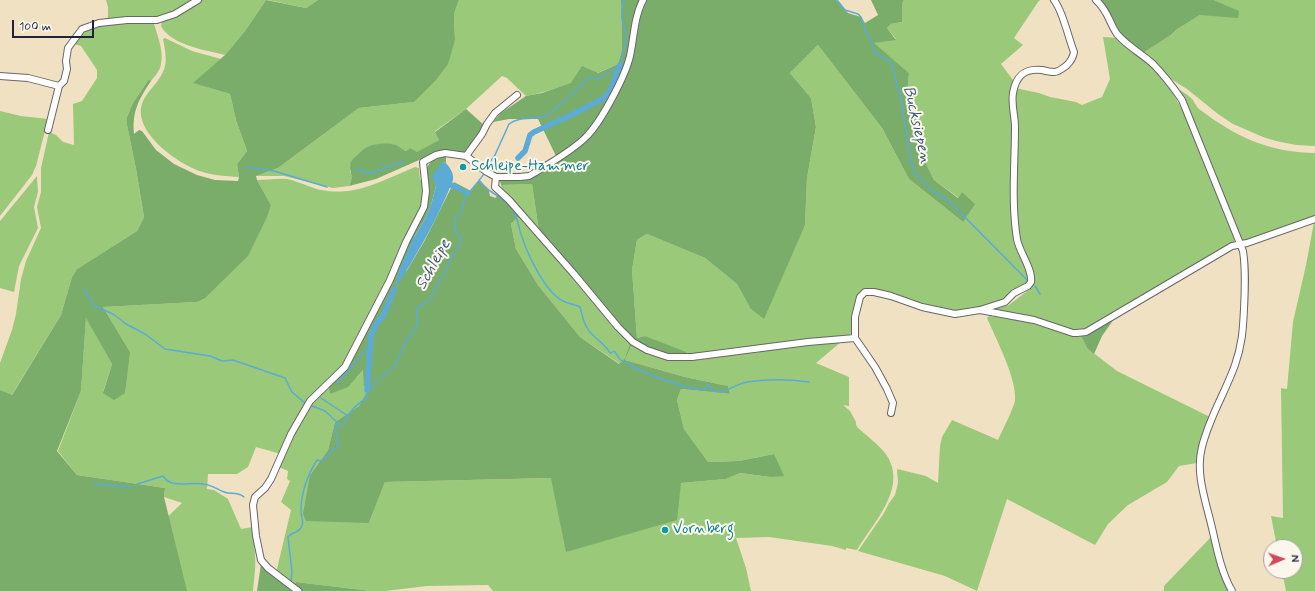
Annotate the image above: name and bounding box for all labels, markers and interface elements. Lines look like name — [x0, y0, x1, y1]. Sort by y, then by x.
scale bar — [14, 12, 96, 38]
text: 100 m — [19, 19, 51, 35]
water label: Bucksiepen — [898, 84, 934, 166]
place label: Schleipe-Hammer — [471, 158, 589, 176]
marker: Schleipe-Hammer — [458, 162, 468, 172]
water label: Schleipe — [413, 237, 455, 293]
place label: Vornberg — [673, 521, 734, 539]
marker: Vornberg — [660, 525, 670, 535]
north arrow — [1263, 539, 1303, 579]
text: N — [1287, 555, 1301, 563]

